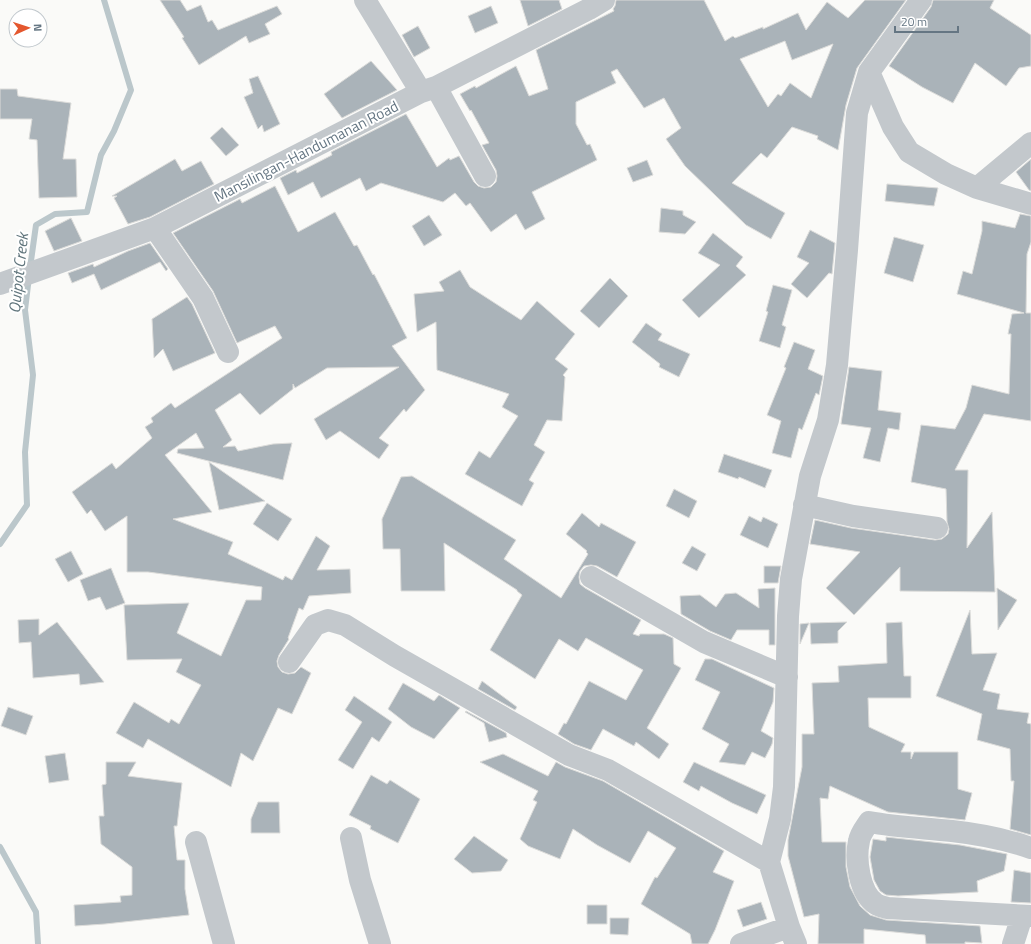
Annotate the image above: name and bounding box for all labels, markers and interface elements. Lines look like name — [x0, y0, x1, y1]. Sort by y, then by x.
north arrow — [8, 8, 48, 48]
scale bar — [895, 8, 958, 34]
text: 20 m — [901, 12, 927, 31]
text: N — [30, 23, 46, 32]
street label: Mansilingan-Handumanan Road — [210, 94, 402, 208]
water label: Quipot Creek — [2, 230, 34, 314]

